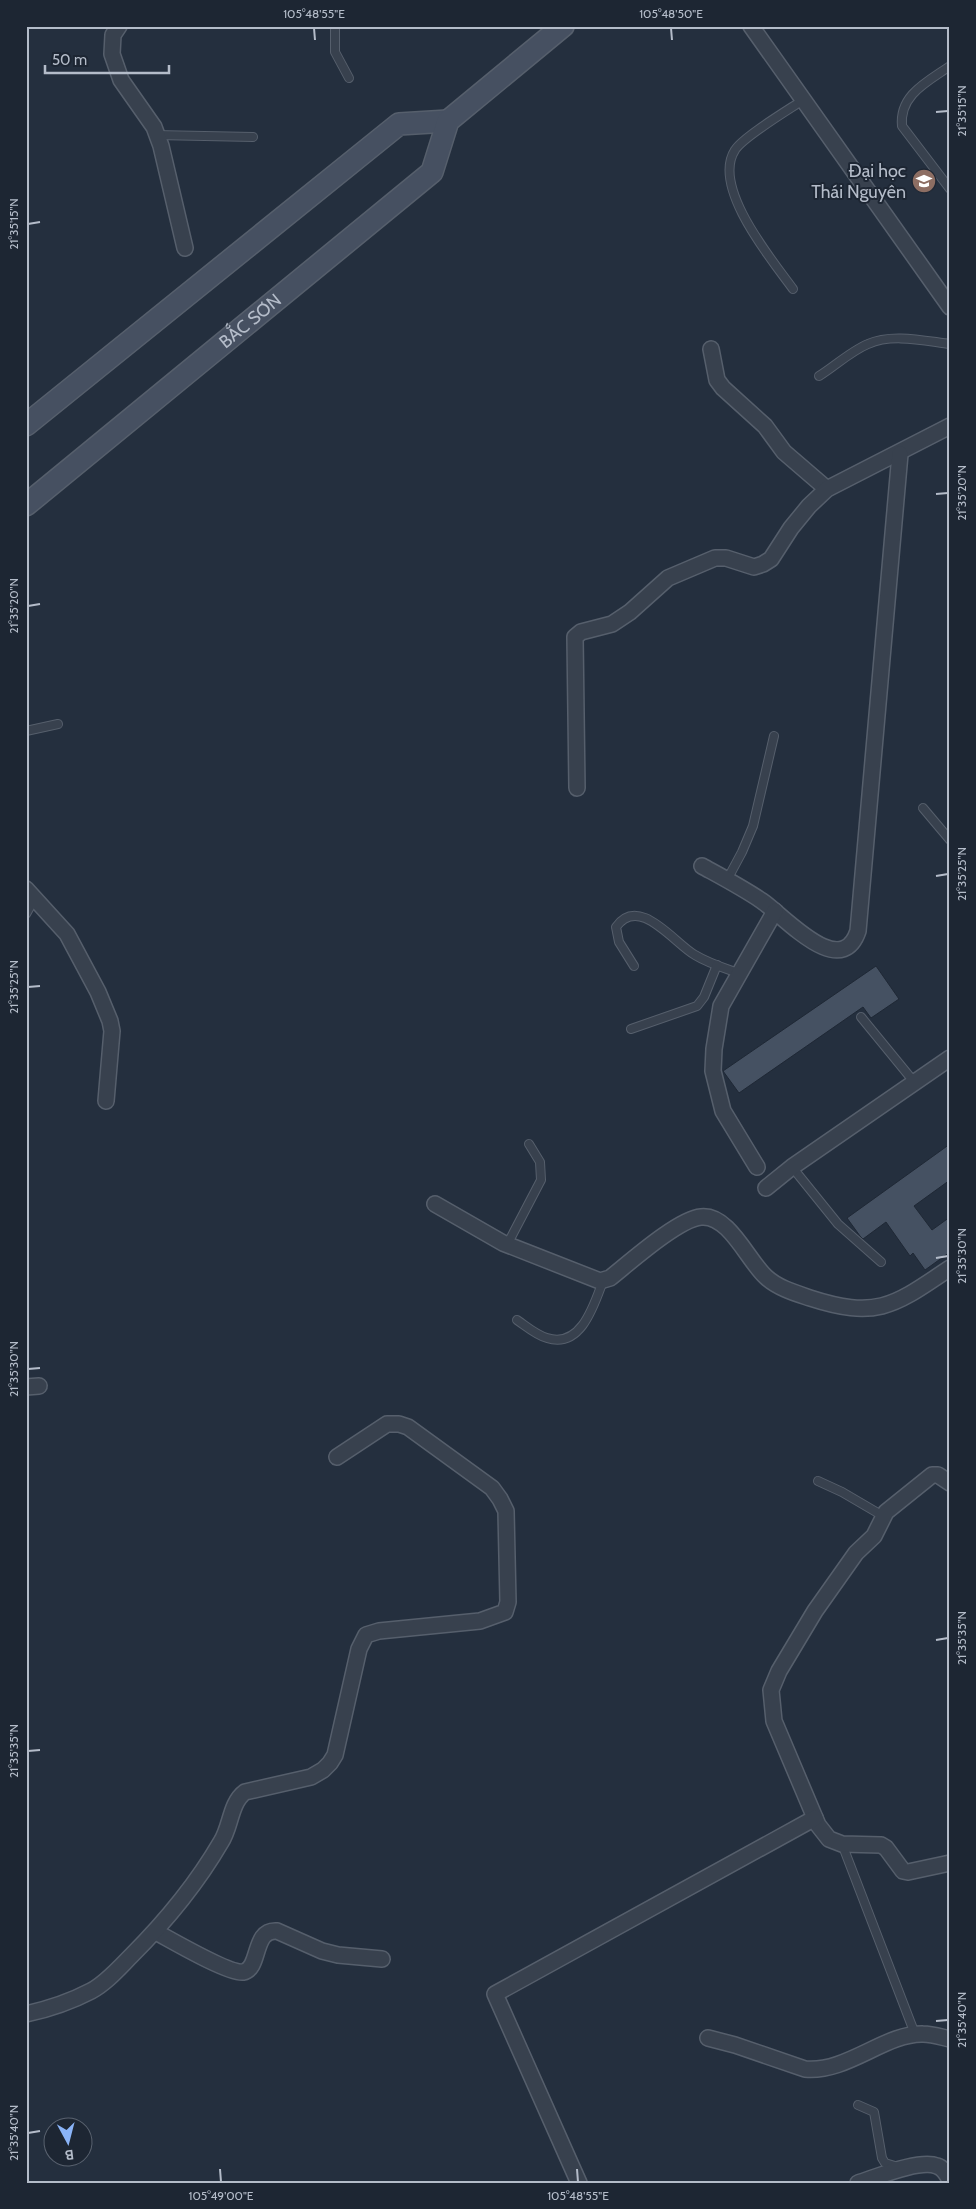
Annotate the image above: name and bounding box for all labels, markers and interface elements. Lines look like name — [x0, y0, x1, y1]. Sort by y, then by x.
text: 105°48'55"E — [283, 6, 345, 21]
text: 105°48'50"E — [639, 6, 703, 21]
scale bar — [45, 42, 169, 74]
text: 50 m — [52, 51, 87, 69]
text: 21°35'15"N — [954, 85, 969, 137]
place label: Đại học Thái Nguyên — [811, 160, 906, 203]
school or university icon: Đại học Thái Nguyên — [911, 168, 937, 194]
text: 21°35'15"N — [6, 198, 21, 250]
street label: BẮC SƠN — [215, 289, 286, 353]
text: 21°35'20"N — [954, 465, 969, 521]
text: 21°35'20"N — [6, 578, 21, 634]
text: 21°35'25"N — [954, 847, 969, 901]
text: 21°35'25"N — [6, 960, 21, 1014]
text: 21°35'30"N — [954, 1228, 969, 1284]
text: 21°35'30"N — [6, 1341, 21, 1397]
text: 21°35'35"N — [954, 1611, 969, 1665]
text: 21°35'35"N — [6, 1724, 21, 1778]
text: 21°35'40"N — [954, 1992, 969, 2048]
text: 21°35'40"N — [6, 2105, 21, 2161]
north arrow — [42, 2116, 92, 2166]
text: B — [64, 2145, 75, 2164]
text: 105°49'00"E — [188, 2188, 254, 2203]
text: 105°48'55"E — [547, 2188, 609, 2203]

